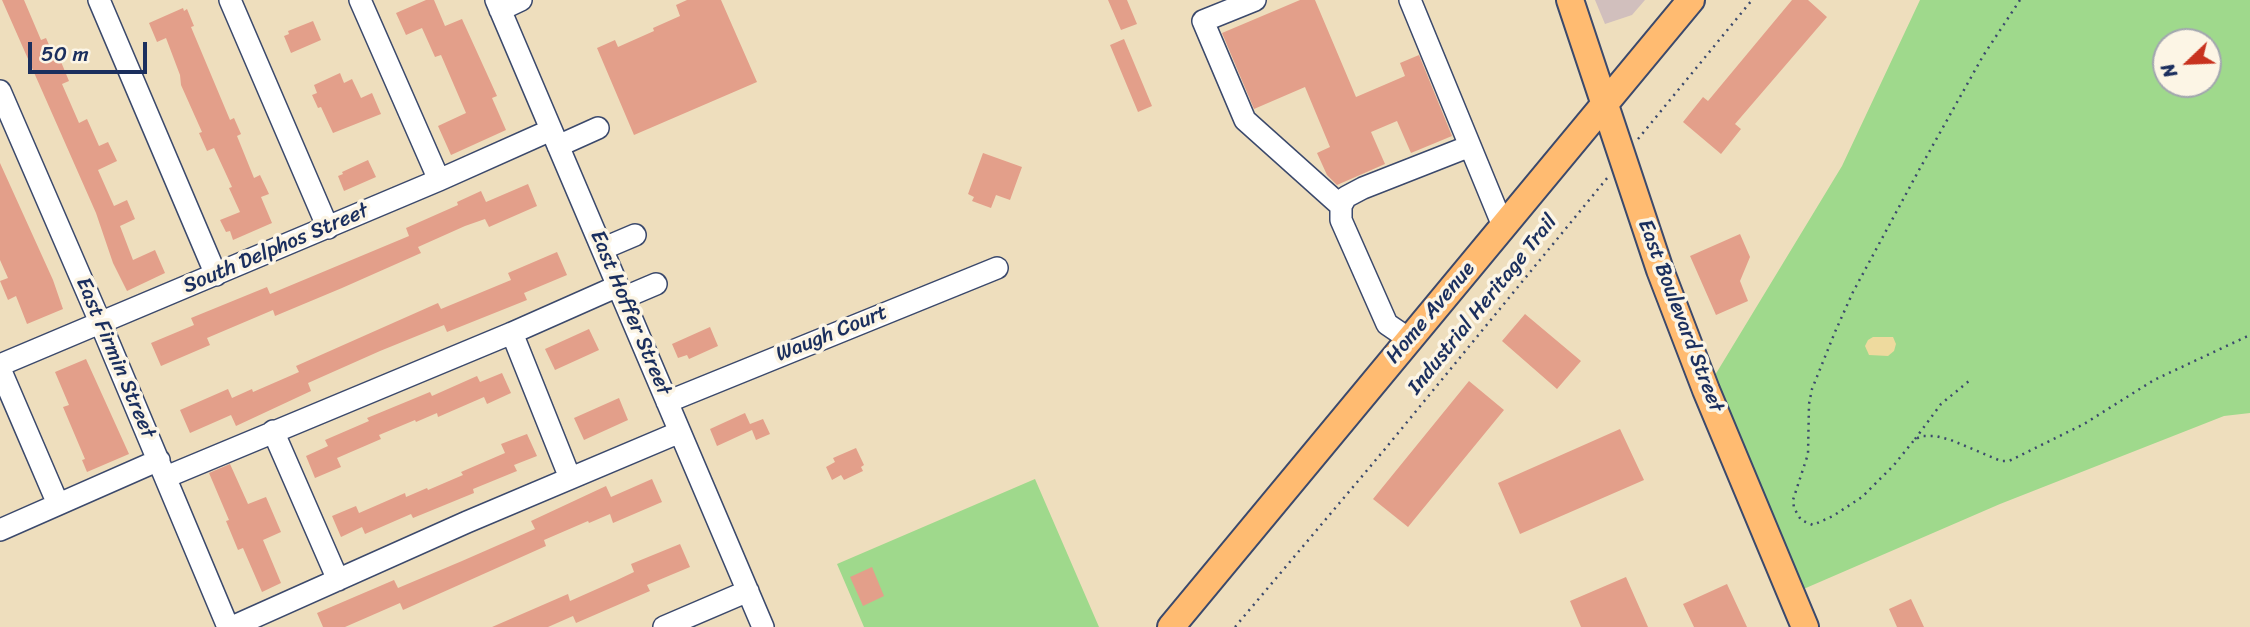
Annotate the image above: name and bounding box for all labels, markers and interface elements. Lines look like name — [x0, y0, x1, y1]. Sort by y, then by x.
scale bar — [32, 28, 150, 72]
north arrow — [2152, 28, 2222, 98]
text: 50 m — [41, 35, 89, 73]
text: N — [2151, 58, 2187, 83]
street label: South Delphos Street — [179, 199, 373, 299]
street label: Industrial Heritage Trail — [1403, 210, 1563, 400]
street label: East Boulevard Street — [1632, 216, 1728, 416]
street label: East Hoffer Street — [584, 227, 676, 399]
street label: Home Avenue — [1381, 257, 1481, 369]
street label: East Firmin Street — [70, 274, 160, 442]
street label: Waugh Court — [773, 300, 891, 368]

